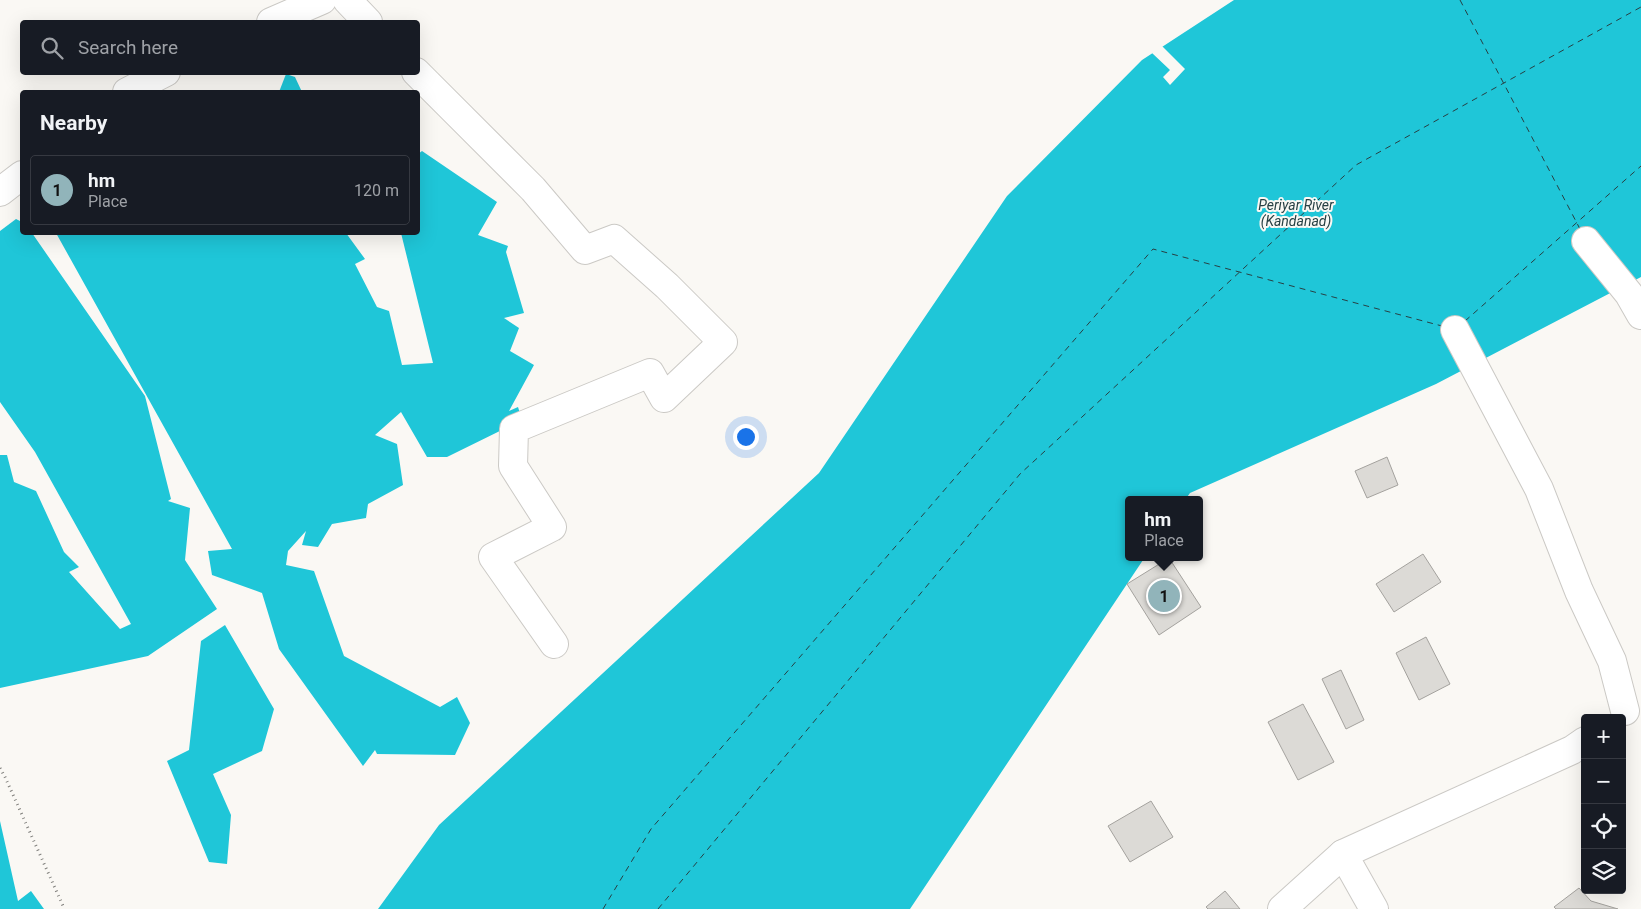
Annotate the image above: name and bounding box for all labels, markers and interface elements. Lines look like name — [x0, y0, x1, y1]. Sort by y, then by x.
search box — [20, 20, 420, 75]
icon: search — [38, 34, 66, 62]
text: Search here — [78, 36, 178, 59]
text: Nearby — [40, 111, 107, 135]
text: hm — [88, 169, 115, 192]
text: 1 — [52, 181, 62, 200]
text: 120 m — [354, 181, 399, 200]
text: Place — [88, 192, 128, 211]
water label: Periyar River (Kandanad) — [1258, 197, 1334, 230]
your location — [733, 424, 759, 450]
popup — [1125, 496, 1203, 561]
text: hm — [1144, 508, 1171, 531]
text: Place — [1144, 531, 1184, 550]
pin: 1 — [1148, 577, 1180, 615]
map controls — [1581, 714, 1626, 894]
button: + — [1581, 714, 1626, 759]
button: − — [1581, 759, 1626, 804]
button: locate — [1581, 804, 1626, 849]
button: layers — [1581, 849, 1626, 894]

